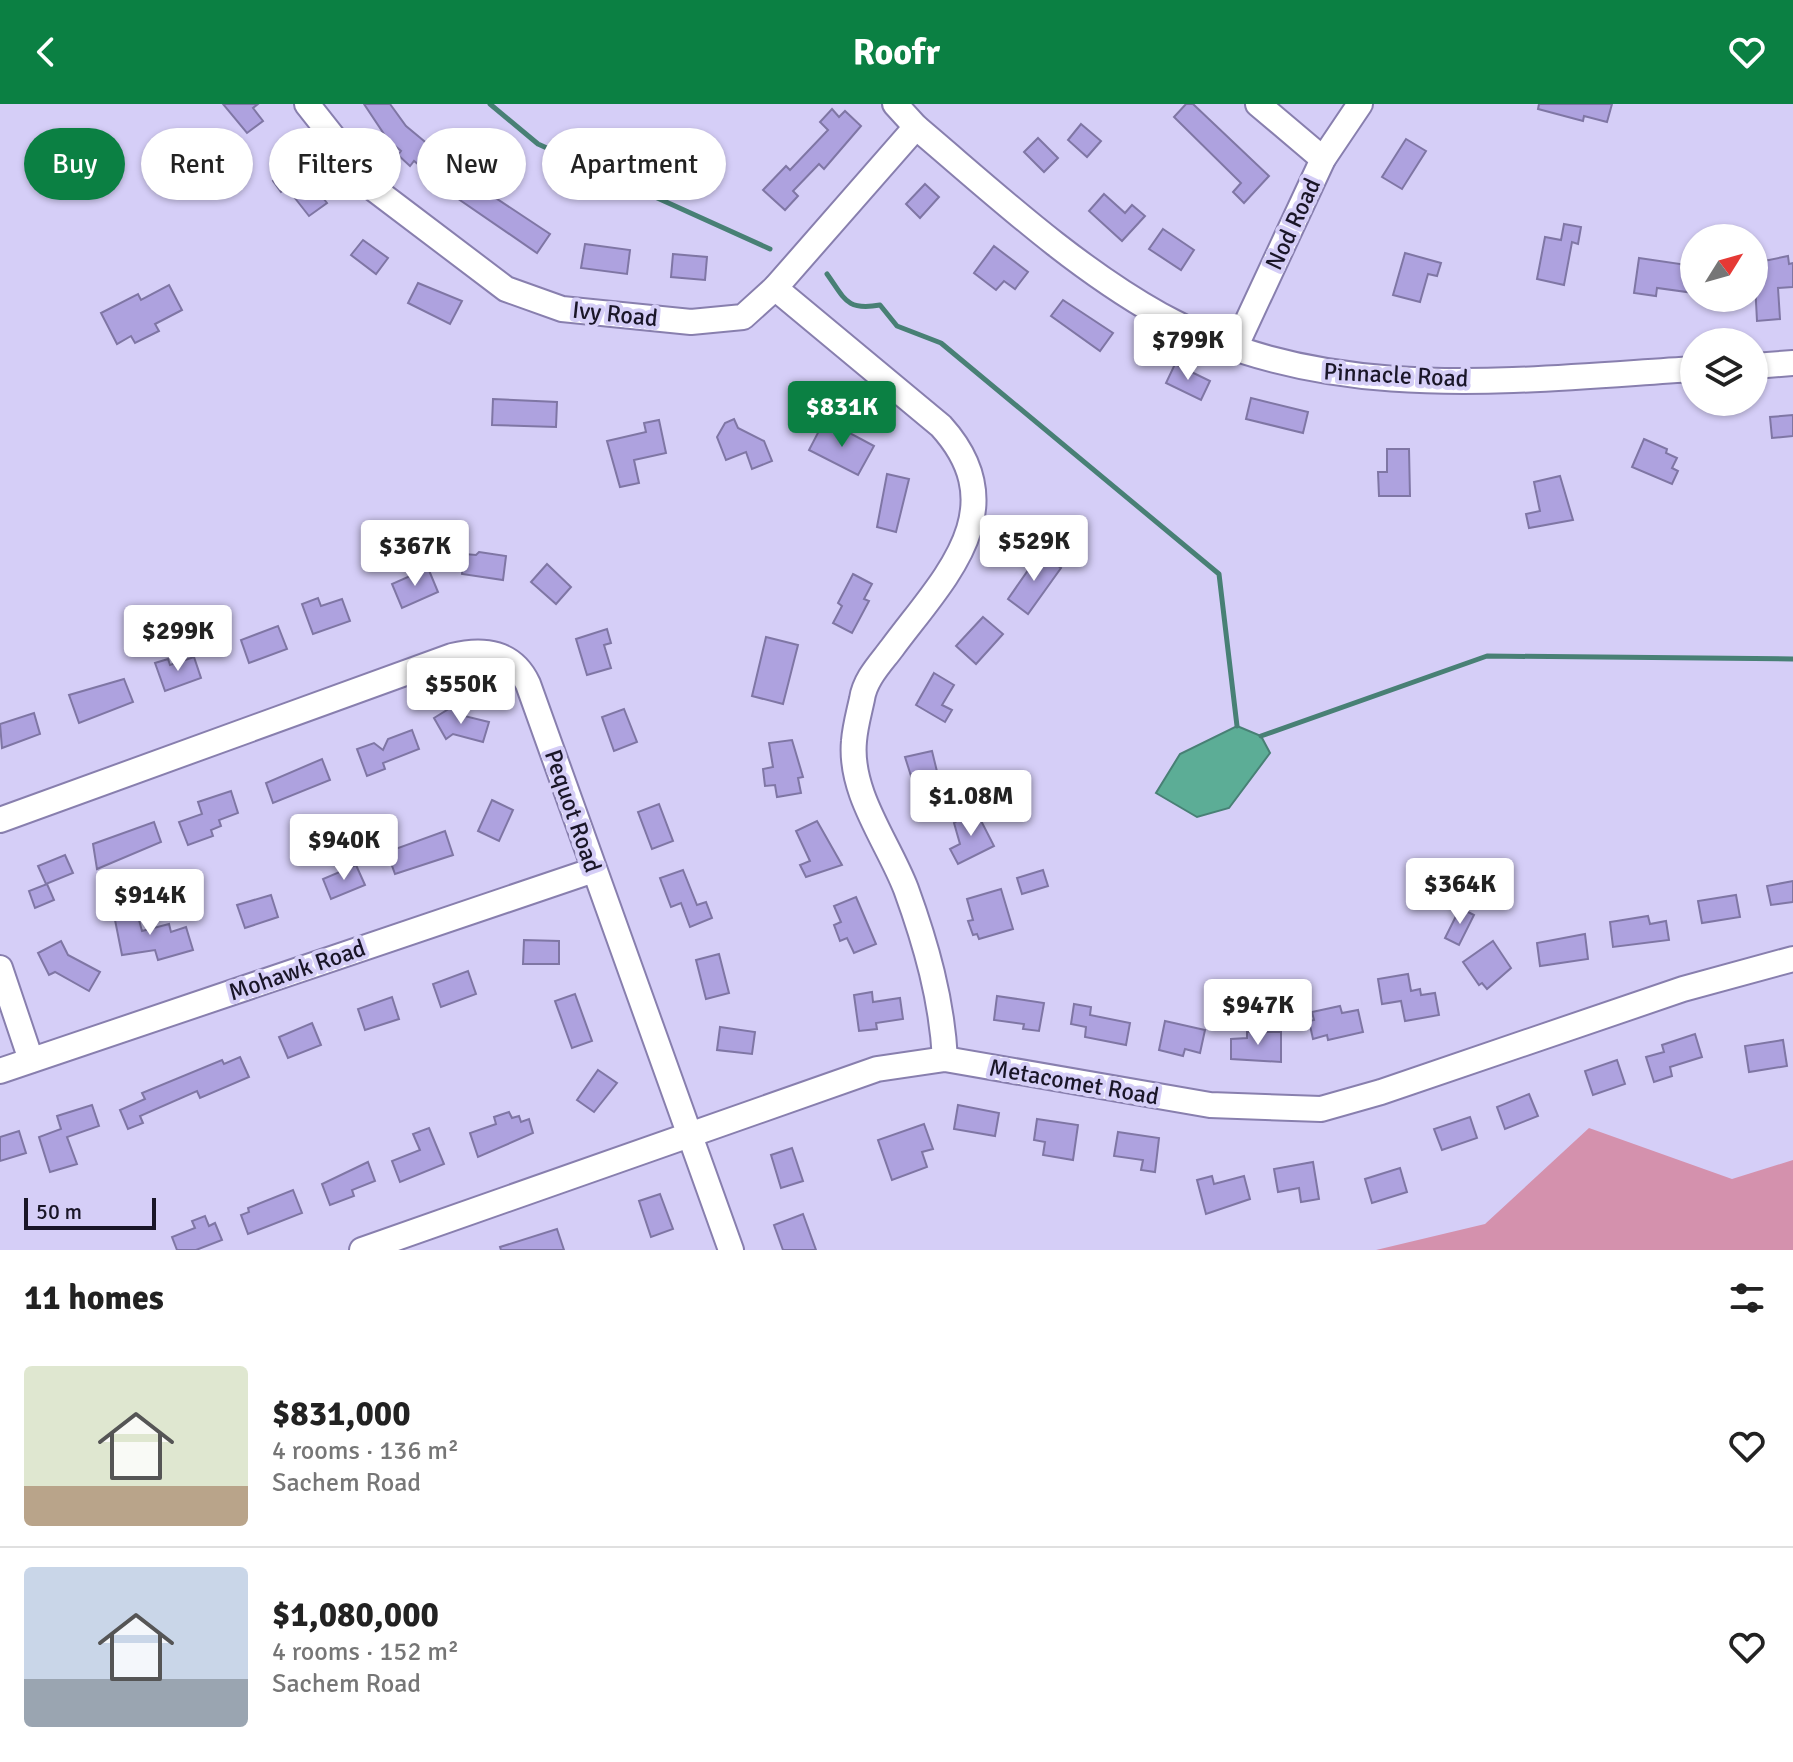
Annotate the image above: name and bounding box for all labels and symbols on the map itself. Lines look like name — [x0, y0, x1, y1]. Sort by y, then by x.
street label: Nod Road — [1259, 173, 1327, 275]
north arrow — [1680, 224, 1768, 312]
street label: Ivy Road — [571, 295, 659, 333]
pin: $799K — [1132, 314, 1244, 382]
street label: Pinnacle Road — [1323, 356, 1469, 394]
pin: $831K — [786, 381, 898, 449]
pin: $529K — [978, 515, 1090, 583]
pin: $367K — [359, 520, 471, 588]
pin: $299K — [122, 605, 234, 673]
pin: $550K — [405, 658, 517, 726]
street label: Pequot Road — [538, 746, 608, 876]
pin: $1.08M — [906, 770, 1036, 838]
pin: $940K — [288, 814, 400, 882]
pin: $364K — [1404, 858, 1516, 926]
pin: $914K — [94, 869, 206, 937]
street label: Mohawk Road — [225, 933, 369, 1007]
pin: $947K — [1202, 979, 1314, 1047]
street label: Metacomet Road — [987, 1052, 1161, 1112]
scale bar — [24, 1194, 156, 1230]

